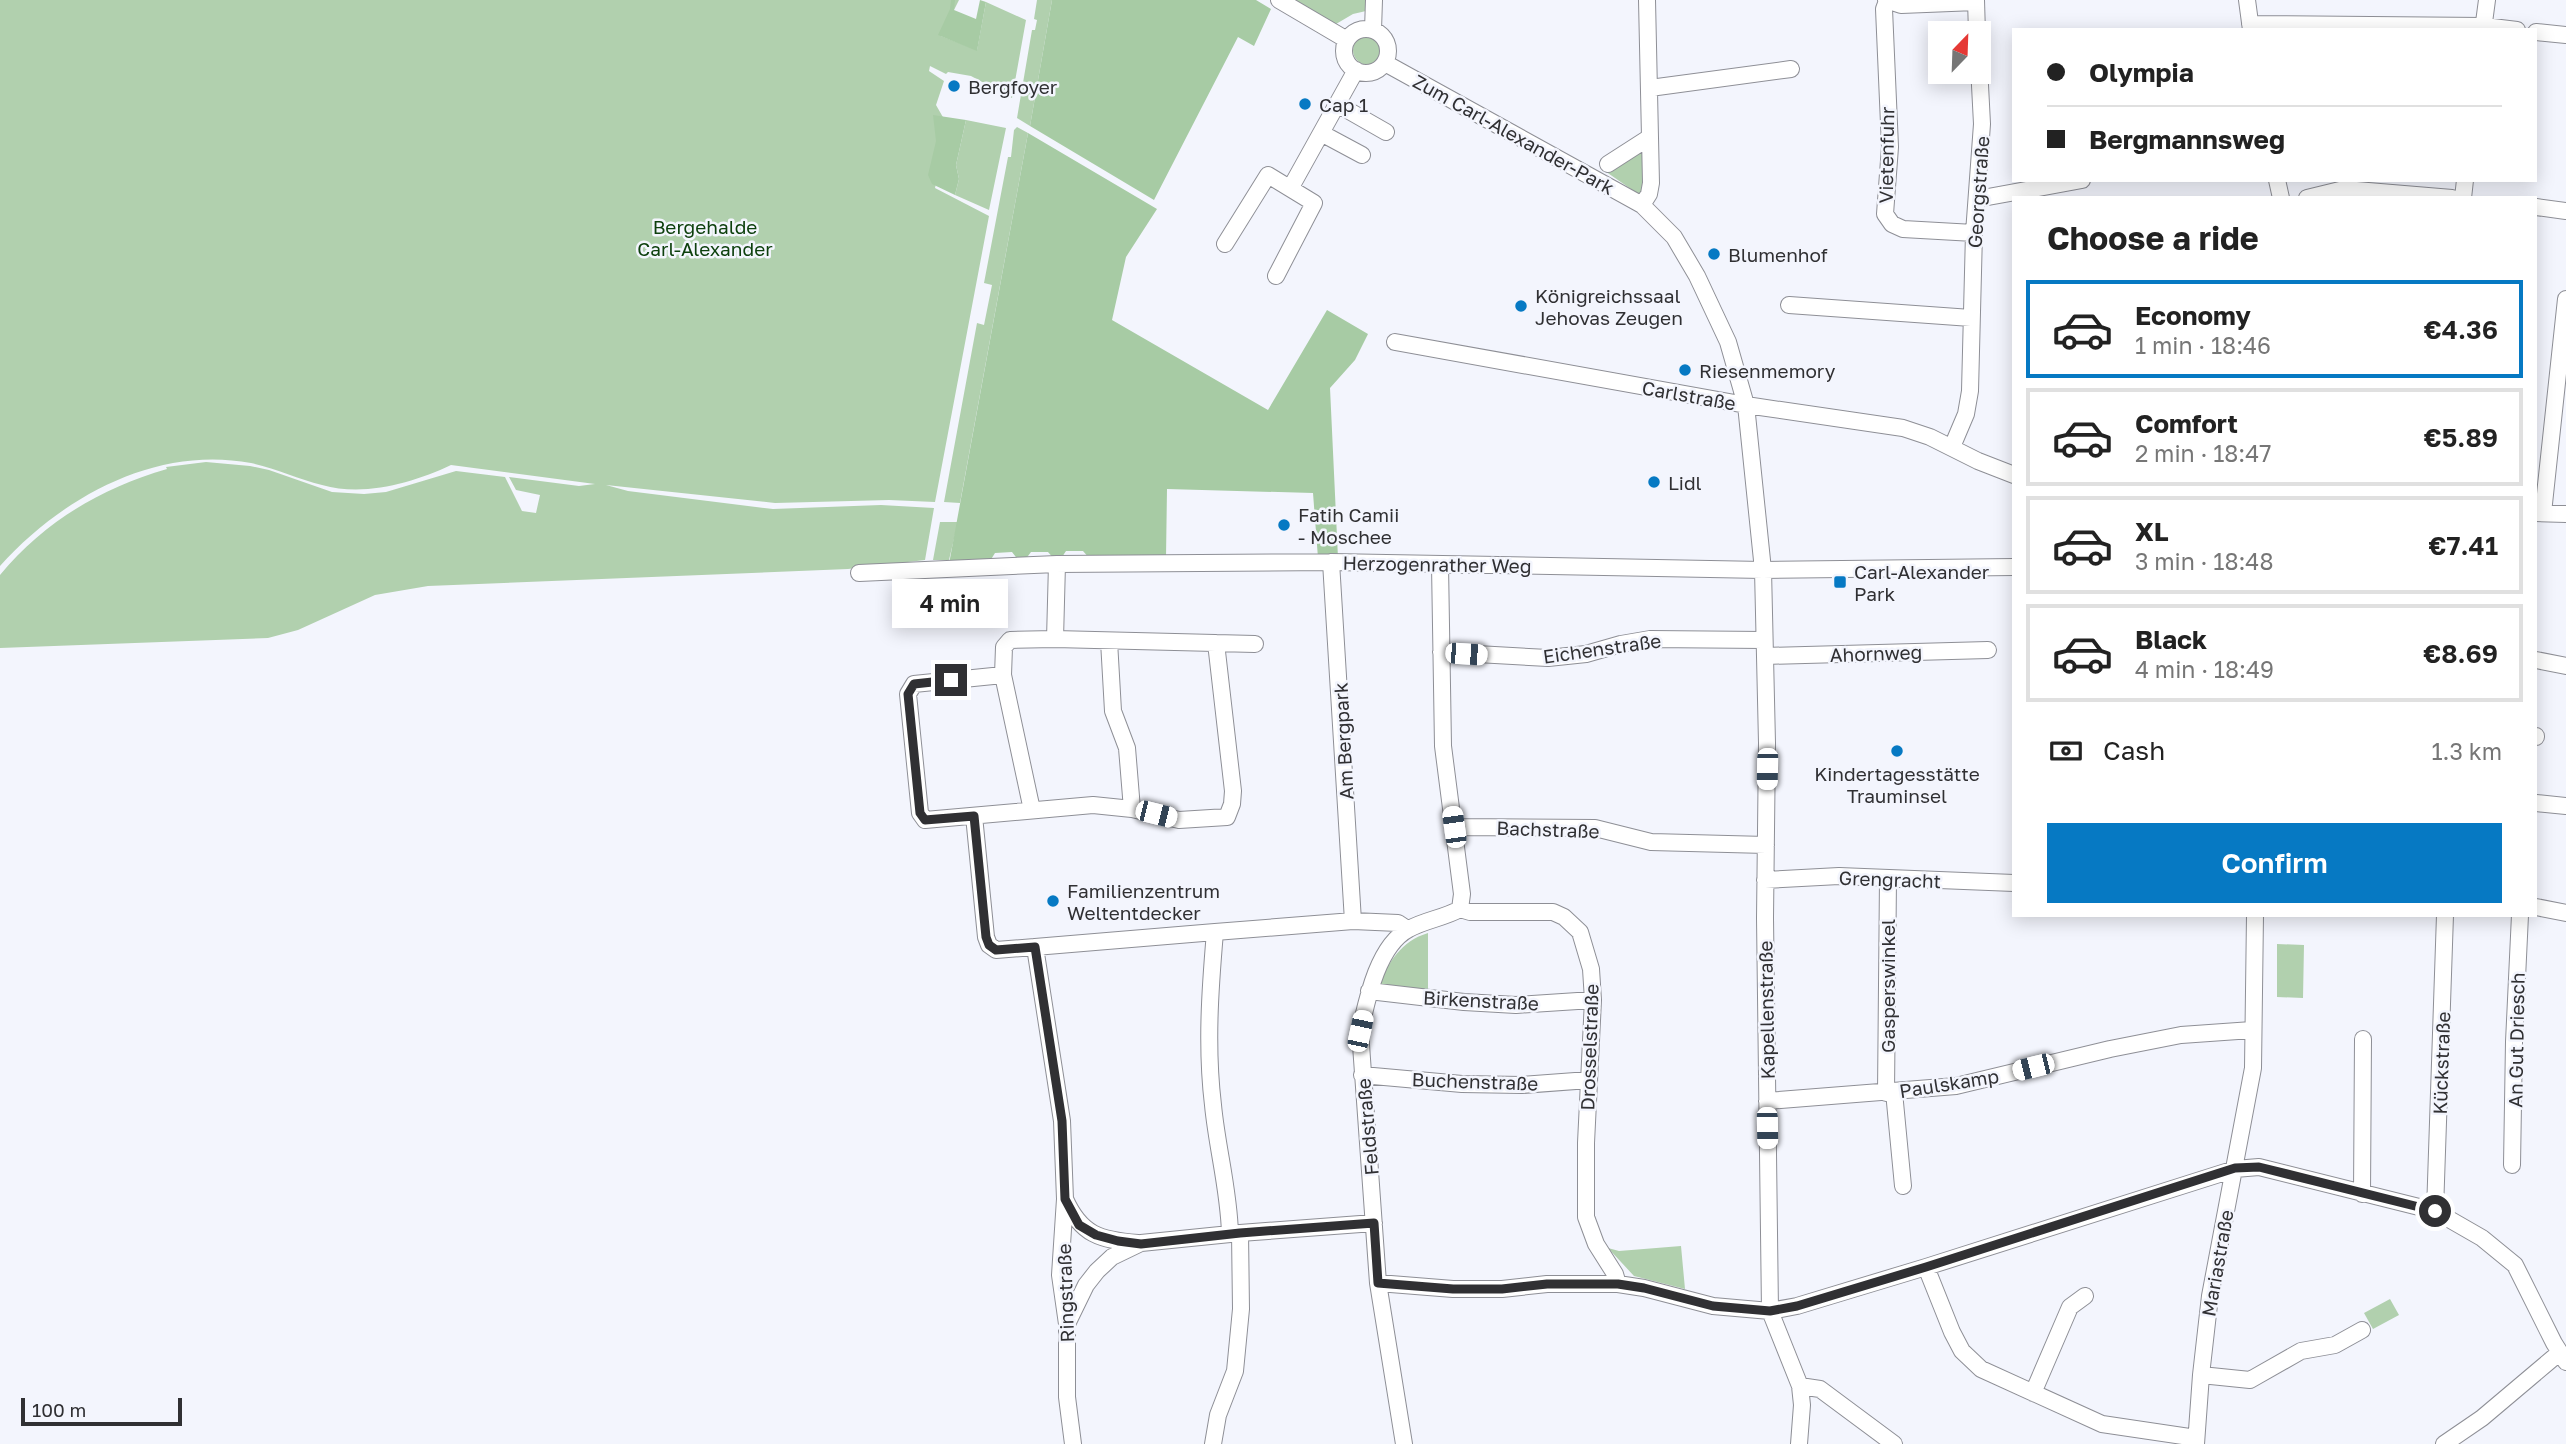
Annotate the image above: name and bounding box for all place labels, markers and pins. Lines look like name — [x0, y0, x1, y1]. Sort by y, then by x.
place label: Bergfoyer — [968, 75, 1058, 98]
marker: Bergfoyer — [946, 78, 962, 94]
place label: Cap 1 — [1319, 93, 1368, 116]
marker: Cap 1 — [1297, 96, 1313, 112]
place label: Blumenhof — [1728, 243, 1828, 266]
marker: Blumenhof — [1706, 246, 1722, 262]
place label: Königreichssaal Jehovas Zeugen — [1535, 284, 1683, 329]
marker: Königreichssaal Jehovas Zeugen — [1513, 298, 1529, 314]
place label: Riesenmemory — [1699, 359, 1836, 382]
marker: Riesenmemory — [1677, 362, 1693, 378]
place label: Lidl — [1668, 471, 1702, 494]
marker: Lidl — [1646, 474, 1662, 490]
place label: Fatih Camii - Moschee — [1298, 503, 1399, 548]
marker: Fatih Camii - Moschee — [1276, 517, 1292, 533]
place label: Carl-Alexander Park — [1854, 560, 1990, 605]
marker: Carl-Alexander Park — [1832, 574, 1848, 590]
marker: Kindertagesstätte Trauminsel — [1889, 743, 1905, 759]
place label: Kindertagesstätte Trauminsel — [1814, 762, 1980, 807]
place label: Familienzentrum Weltentdecker — [1067, 879, 1220, 924]
marker: Familienzentrum Weltentdecker — [1045, 893, 1061, 909]

